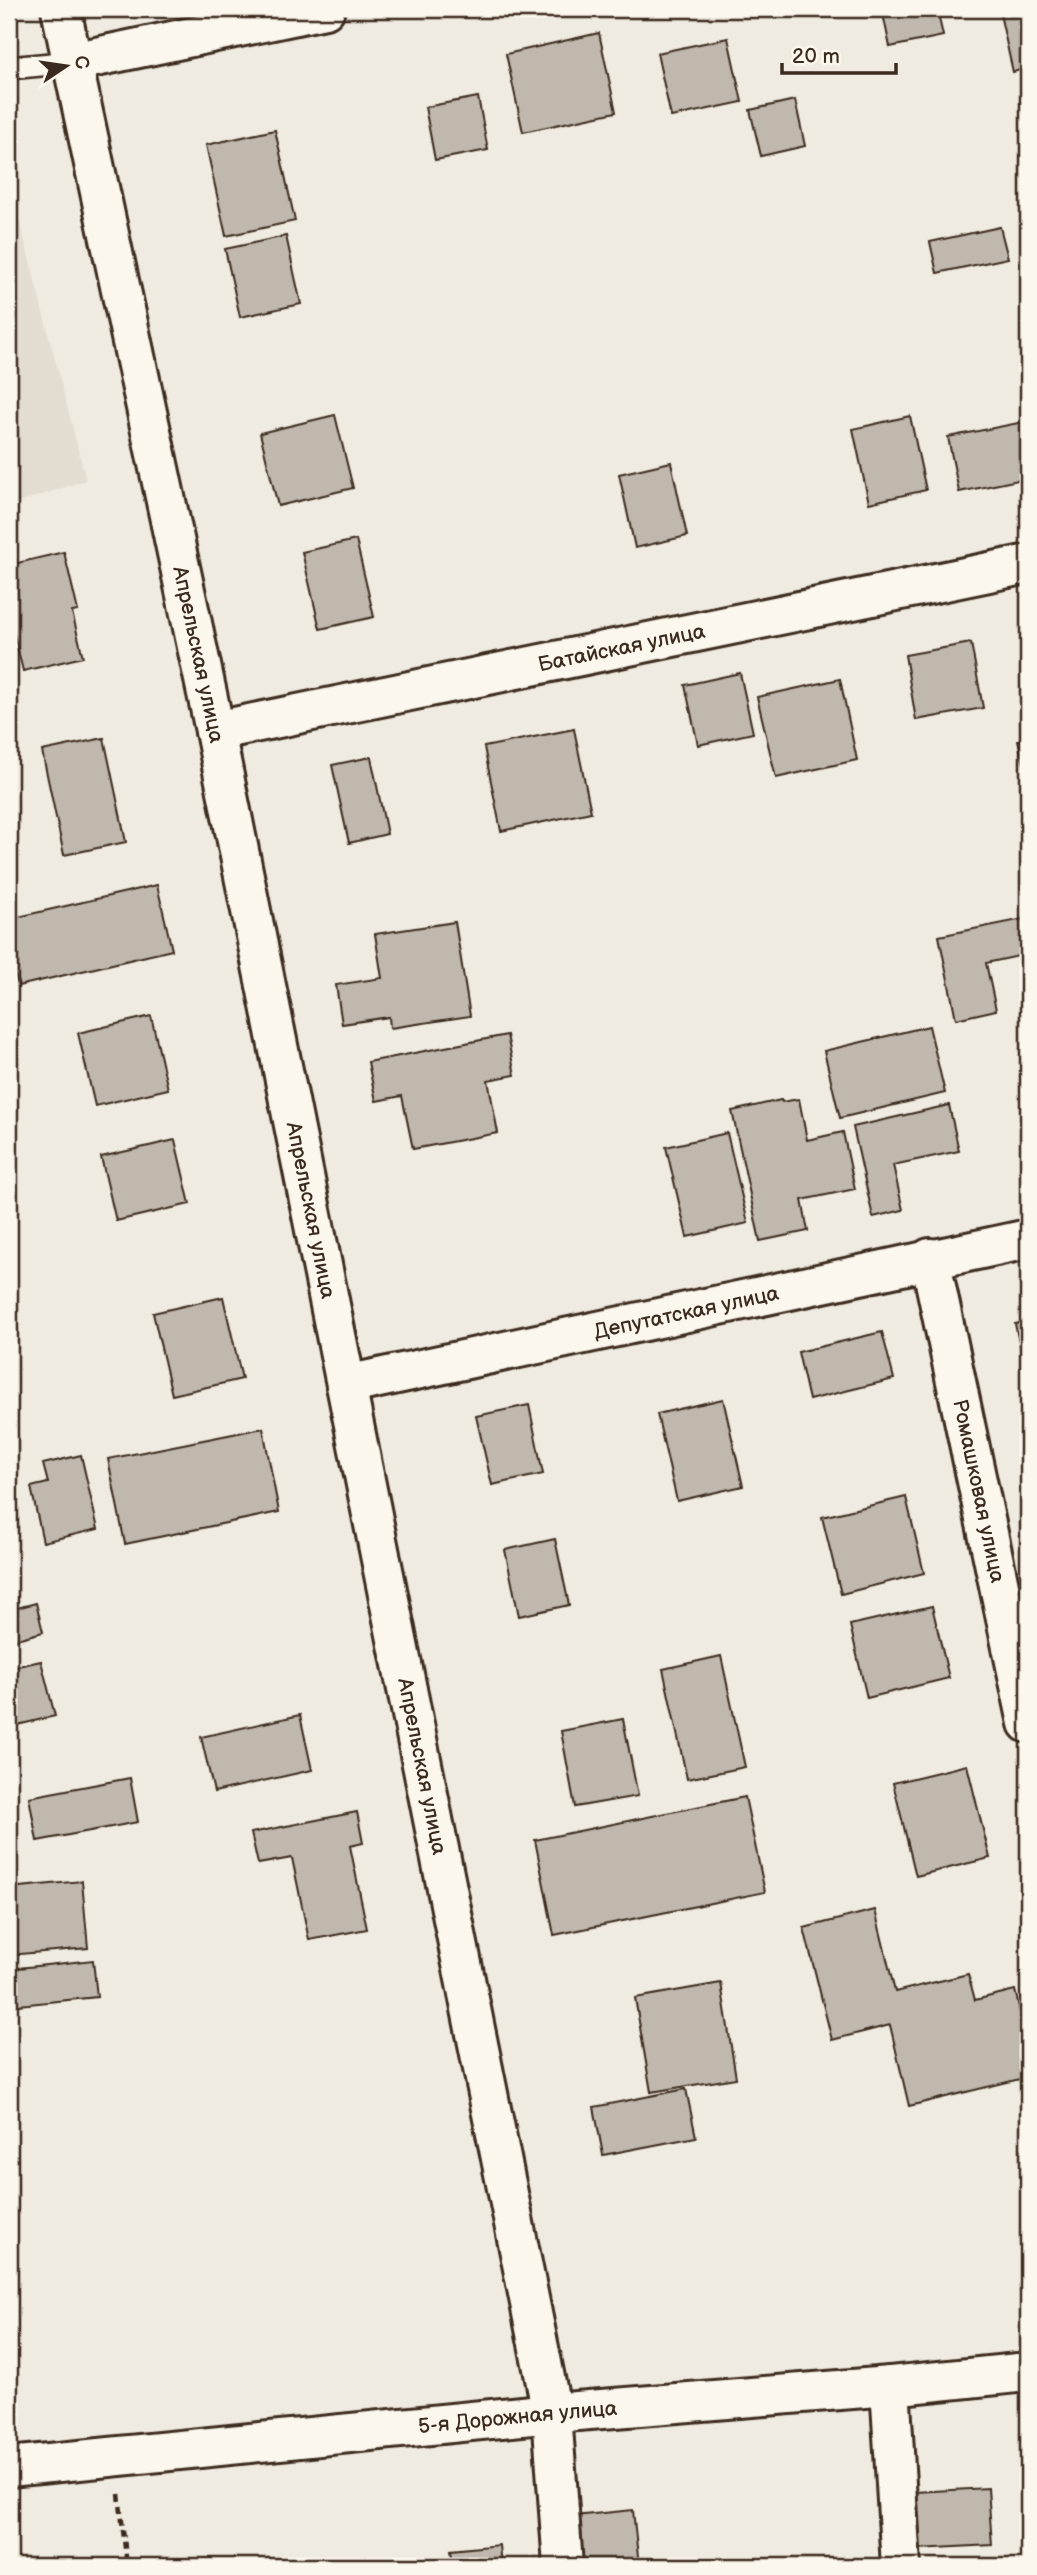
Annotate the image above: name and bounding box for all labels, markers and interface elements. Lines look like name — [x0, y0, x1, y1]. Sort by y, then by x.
north arrow — [32, 32, 102, 102]
scale bar — [782, 32, 895, 76]
text: 20 m — [792, 44, 840, 69]
text: С — [68, 53, 94, 72]
street label: Апрельская улица — [167, 563, 230, 745]
street label: Батайская улица — [536, 618, 708, 677]
street label: Апрельская улица — [281, 1119, 341, 1301]
street label: Депутатская улица — [591, 1280, 782, 1344]
street label: Ромашковая улица — [948, 1397, 1011, 1586]
street label: Апрельская улица — [392, 1675, 452, 1857]
street label: 5-я Дорожная улица — [417, 2395, 619, 2439]

